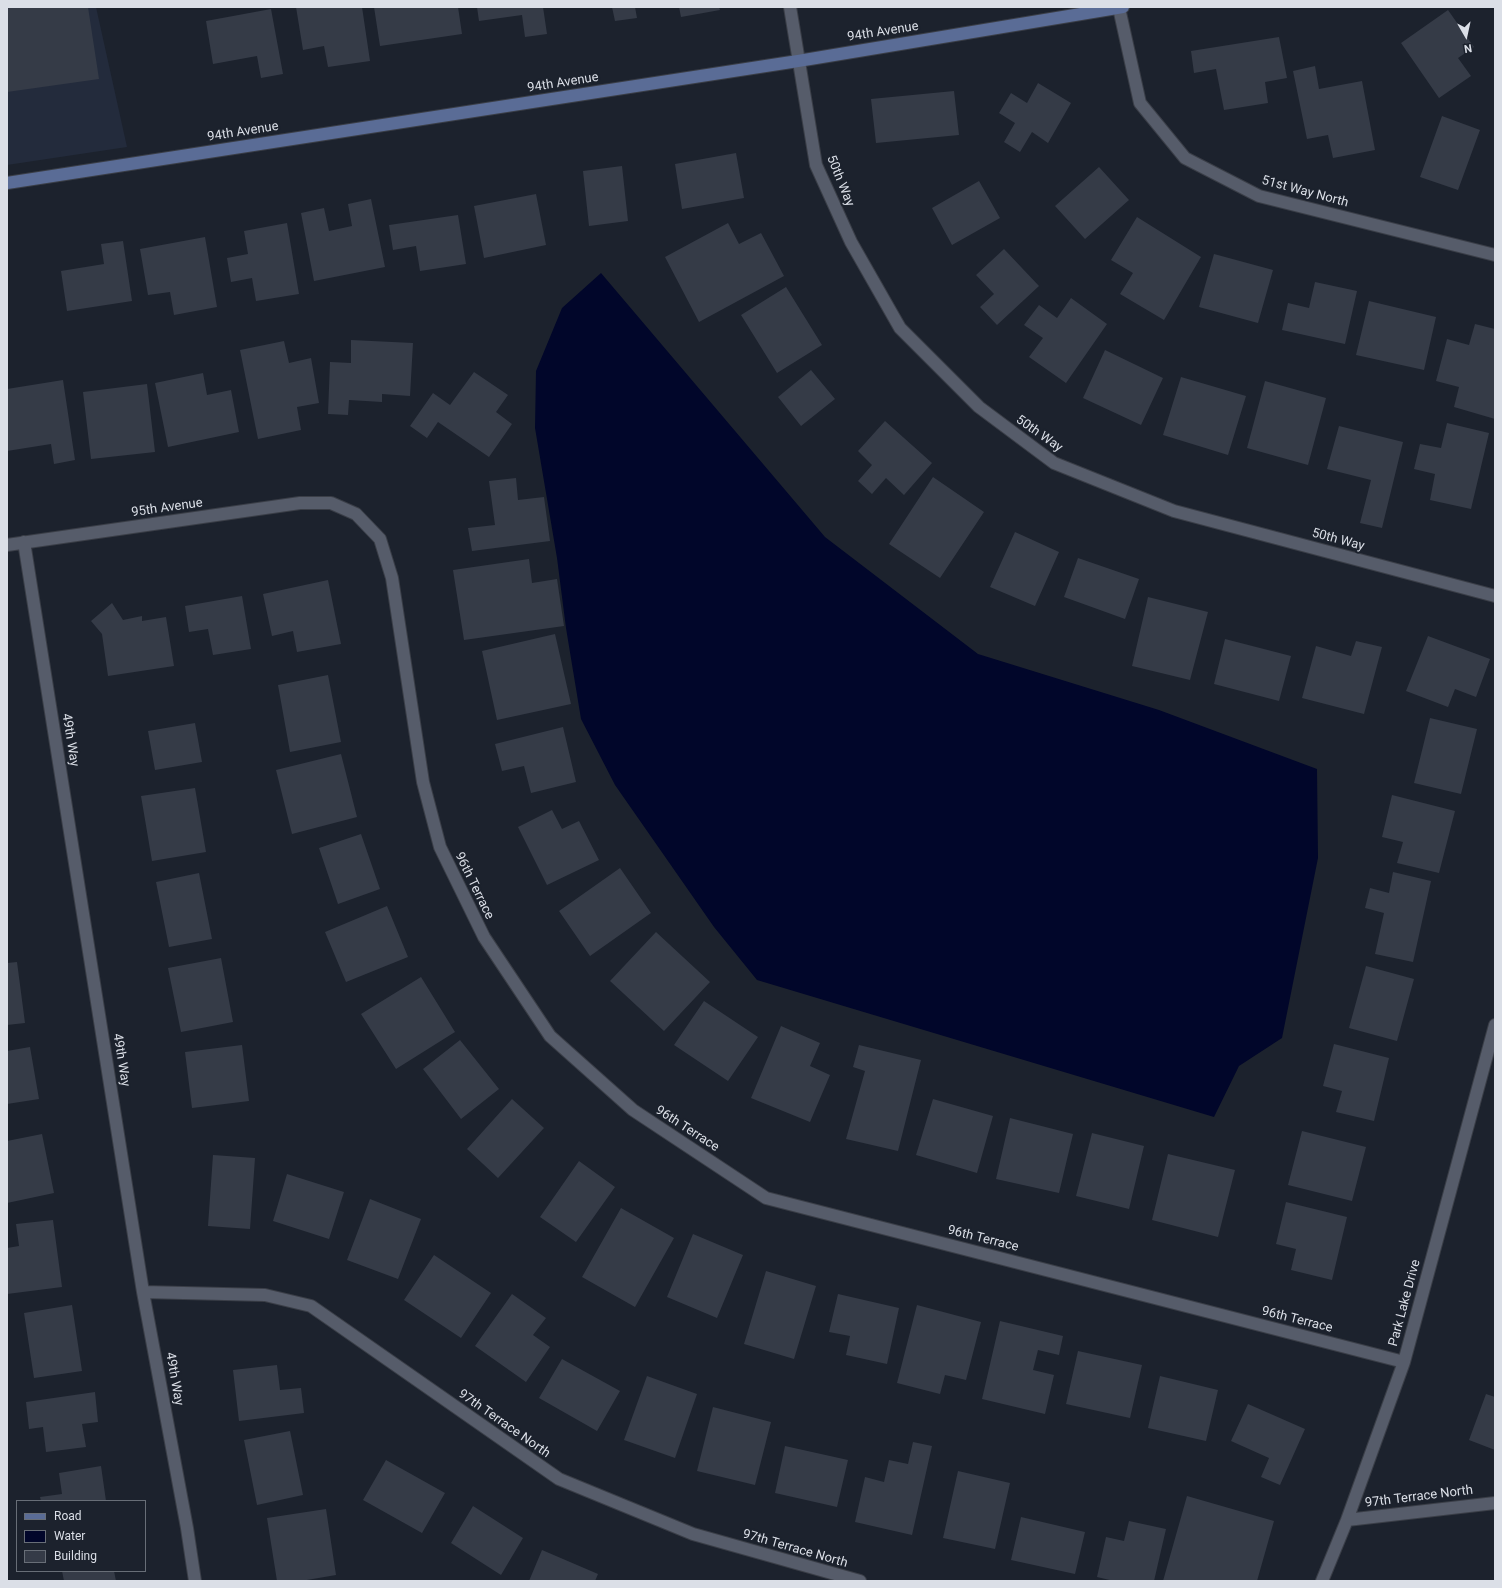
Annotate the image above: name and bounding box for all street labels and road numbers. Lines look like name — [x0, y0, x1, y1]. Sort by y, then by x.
street label: 94th Avenue — [846, 19, 920, 45]
street label: 94th Avenue — [526, 70, 600, 96]
street label: 94th Avenue — [206, 119, 280, 145]
street label: 50th Way — [823, 153, 857, 209]
street label: 51st Way North — [1260, 173, 1350, 211]
street label: 50th Way — [1013, 412, 1065, 456]
street label: 95th Avenue — [130, 495, 204, 521]
street label: 50th Way — [1310, 526, 1366, 554]
street label: 49th Way — [58, 712, 82, 768]
street label: 96th Terrace — [451, 850, 497, 922]
street label: 49th Way — [109, 1032, 133, 1088]
street label: 96th Terrace — [652, 1103, 722, 1155]
street label: 96th Terrace — [946, 1223, 1020, 1255]
street label: Park Lake Drive — [1386, 1258, 1424, 1348]
street label: 96th Terrace — [1260, 1304, 1334, 1336]
street label: 49th Way — [162, 1351, 186, 1407]
street label: 97th Terrace North — [455, 1386, 553, 1462]
street label: 97th Terrace North — [1364, 1483, 1474, 1511]
street label: 97th Terrace North — [741, 1527, 849, 1571]

